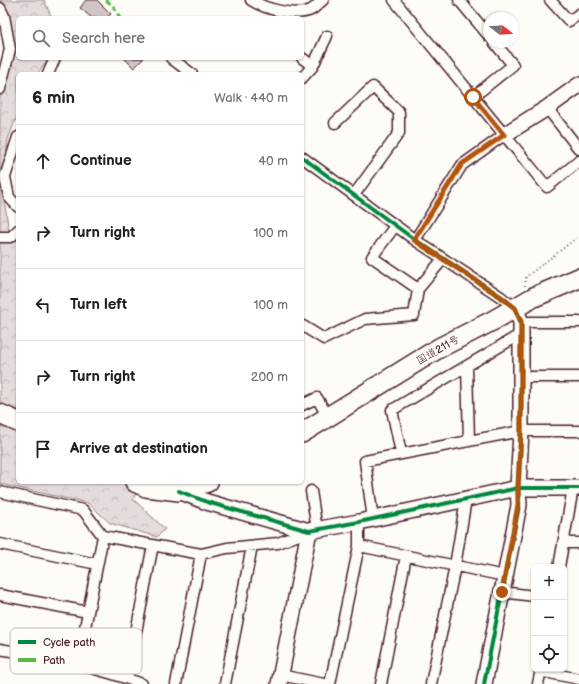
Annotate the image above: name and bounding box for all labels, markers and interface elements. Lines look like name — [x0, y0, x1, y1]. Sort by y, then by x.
north arrow — [483, 12, 519, 48]
search box — [16, 16, 304, 60]
icon: search — [30, 27, 52, 49]
text: Search here — [62, 29, 145, 48]
text: 6 min — [32, 88, 75, 108]
route start — [464, 88, 482, 106]
text: Walk · 440 m — [214, 90, 288, 106]
icon: ahead — [32, 150, 54, 172]
text: Continue — [70, 151, 132, 170]
text: 40 m — [258, 153, 288, 169]
icon: right — [32, 222, 54, 244]
text: Turn right — [70, 223, 135, 242]
text: 100 m — [253, 225, 288, 241]
icon: left — [32, 294, 54, 316]
text: Turn left — [70, 295, 127, 314]
text: 100 m — [253, 297, 288, 313]
street label: 国道211号 — [414, 332, 462, 368]
icon: right — [32, 366, 54, 388]
text: Turn right — [70, 367, 135, 386]
text: 200 m — [251, 369, 288, 385]
icon: arrive — [32, 438, 54, 460]
text: Arrive at destination — [70, 439, 208, 458]
map controls — [531, 564, 567, 672]
button: + — [531, 564, 567, 600]
route end — [493, 583, 511, 601]
button: − — [531, 600, 567, 636]
legend — [10, 628, 142, 674]
text: Cycle path — [43, 636, 95, 649]
button: locate — [531, 636, 567, 672]
text: Path — [43, 654, 65, 667]

